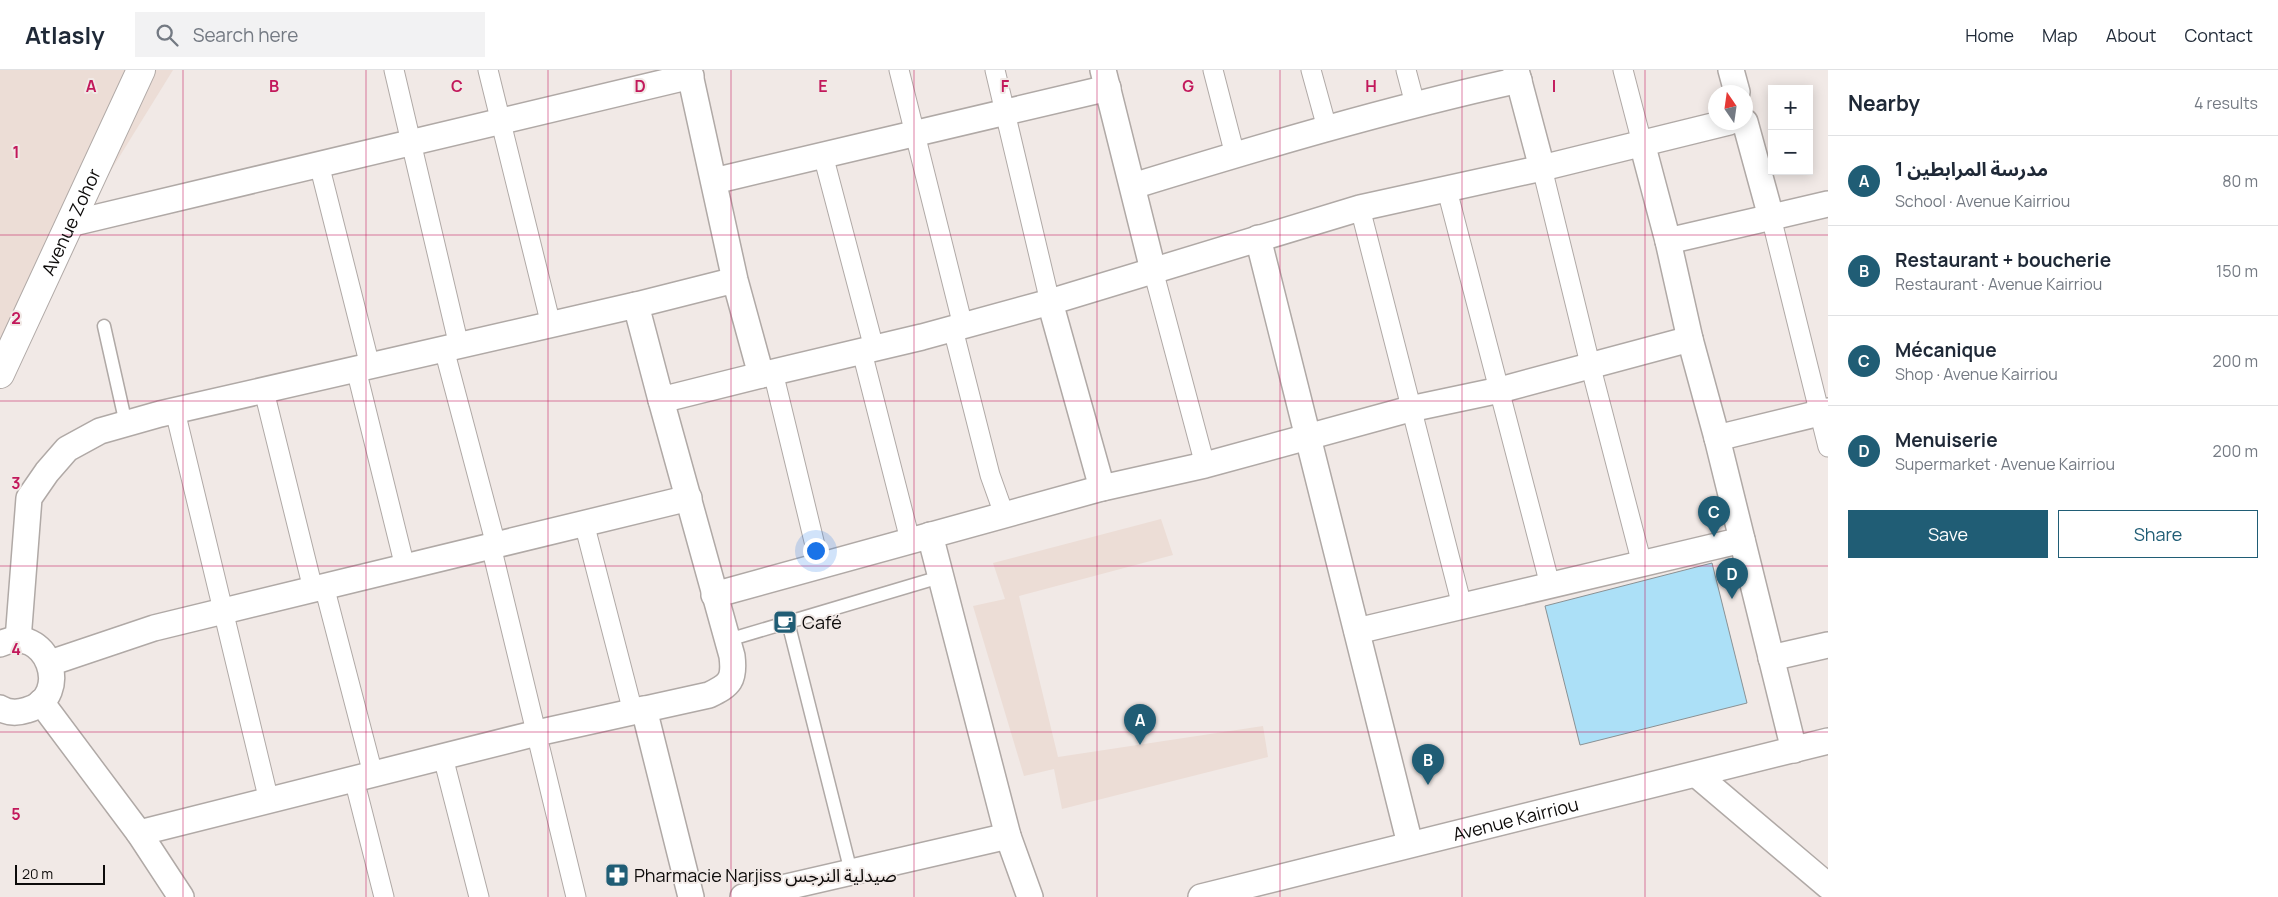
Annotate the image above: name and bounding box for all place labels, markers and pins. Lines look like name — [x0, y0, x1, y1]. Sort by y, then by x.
pin: C — [1698, 496, 1730, 537]
pin: D — [1716, 558, 1748, 599]
cafe icon: Café — [772, 609, 798, 635]
place label: Café — [802, 610, 842, 634]
pin: A — [1124, 704, 1156, 745]
pin: B — [1412, 744, 1444, 785]
pharmacy icon: Pharmacie Narjiss صيدلية النرجس — [604, 862, 630, 888]
place label: Pharmacie Narjiss صيدلية النرجس — [634, 863, 897, 887]

